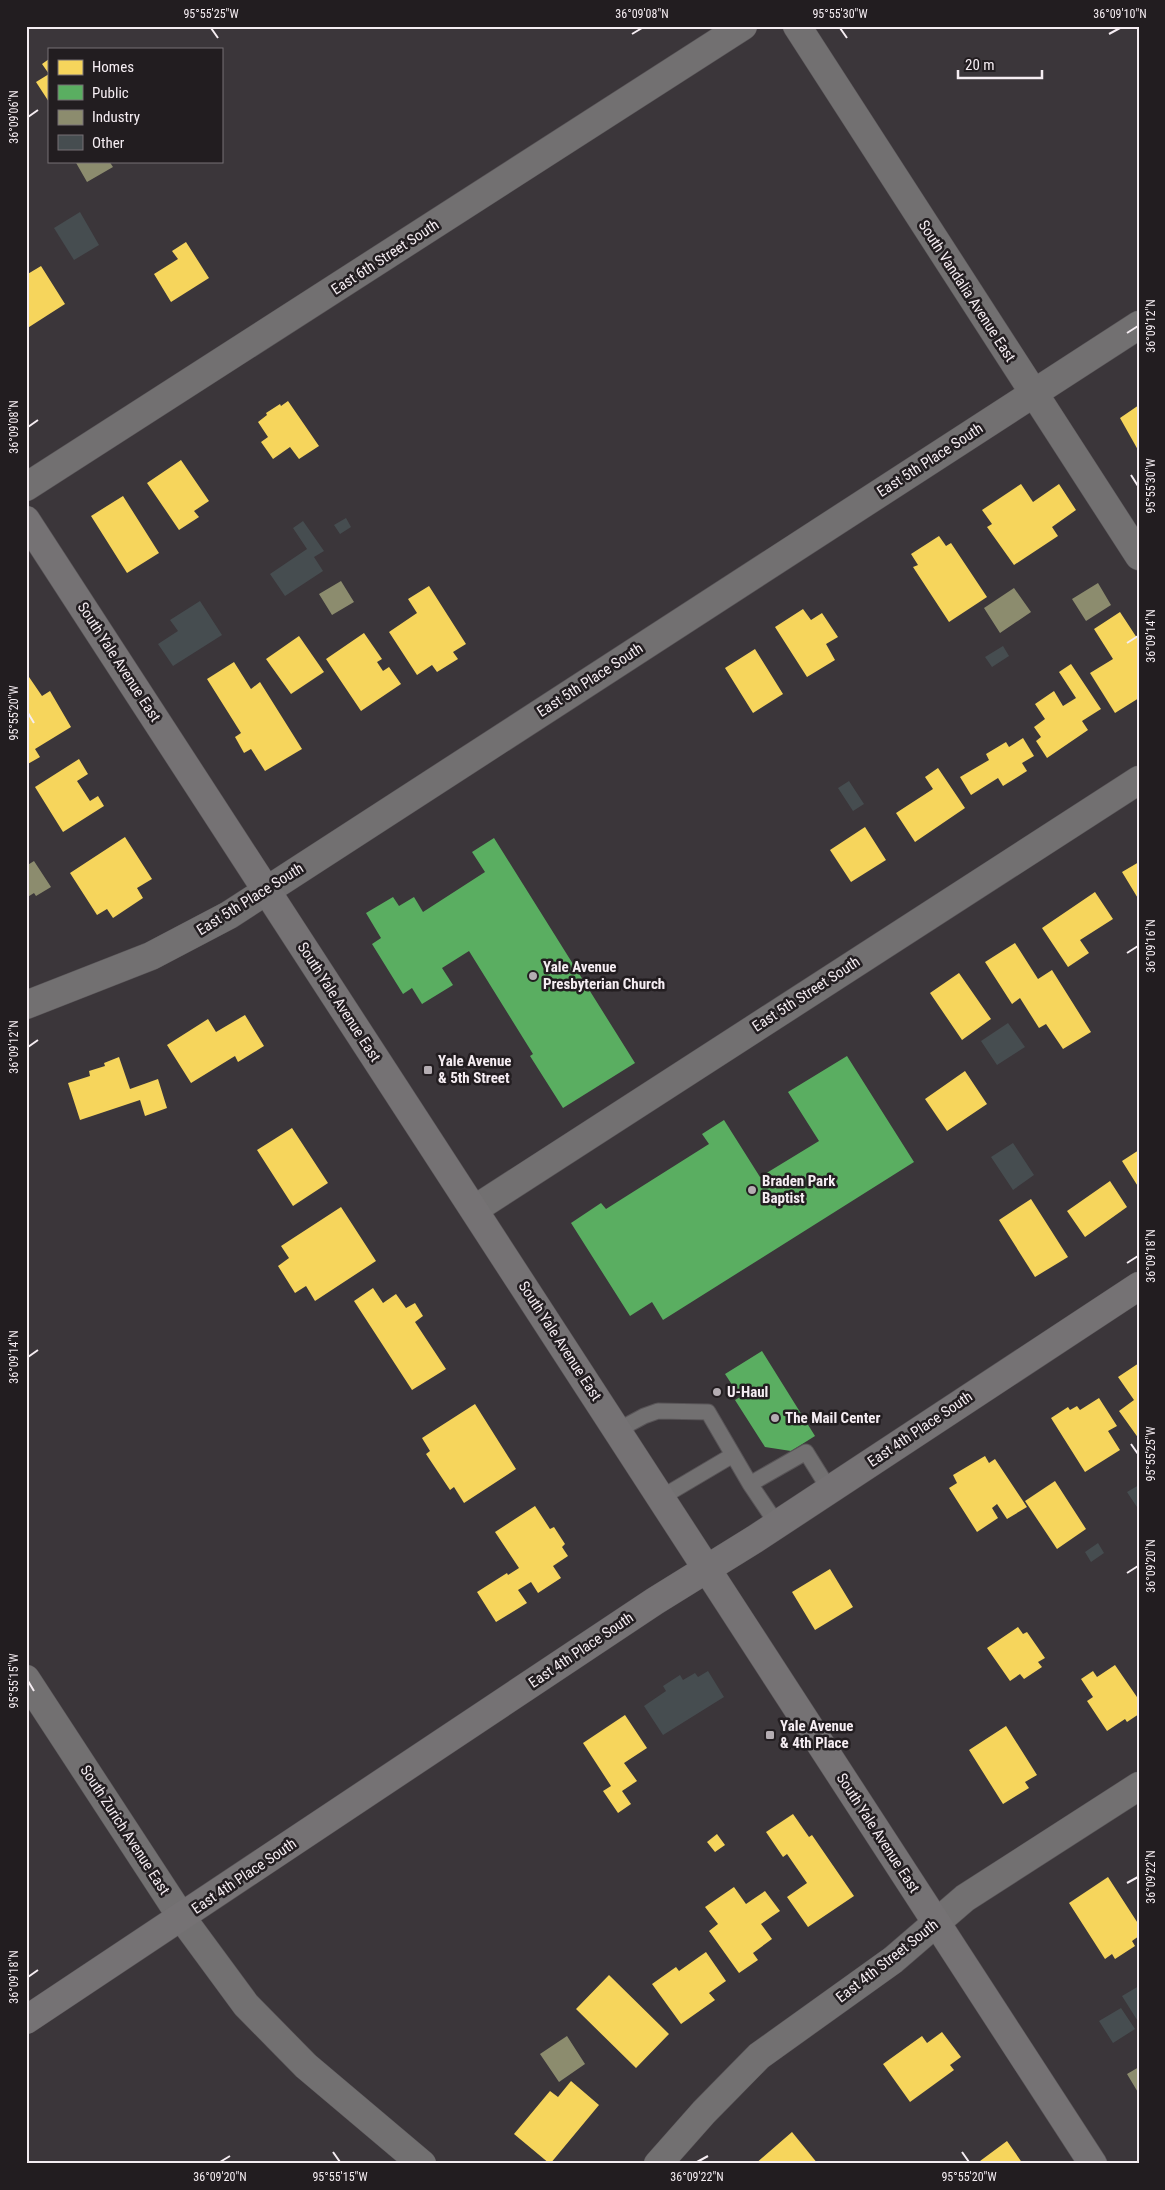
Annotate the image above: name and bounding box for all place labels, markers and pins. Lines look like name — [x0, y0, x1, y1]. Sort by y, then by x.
place label: Yale Avenue Presbyterian Church — [543, 958, 665, 993]
marker: Yale Avenue Presbyterian Church — [527, 970, 539, 982]
place label: Yale Avenue & 5th Street — [438, 1052, 512, 1087]
marker: Yale Avenue & 5th Street — [422, 1064, 434, 1076]
place label: Braden Park Baptist — [762, 1172, 836, 1207]
marker: Braden Park Baptist — [746, 1184, 758, 1196]
place label: U-Haul — [727, 1383, 768, 1401]
marker: U-Haul — [711, 1386, 723, 1398]
place label: The Mail Center — [785, 1409, 880, 1427]
marker: The Mail Center — [769, 1412, 781, 1424]
place label: Yale Avenue & 4th Place — [780, 1717, 854, 1752]
marker: Yale Avenue & 4th Place — [764, 1729, 776, 1741]

